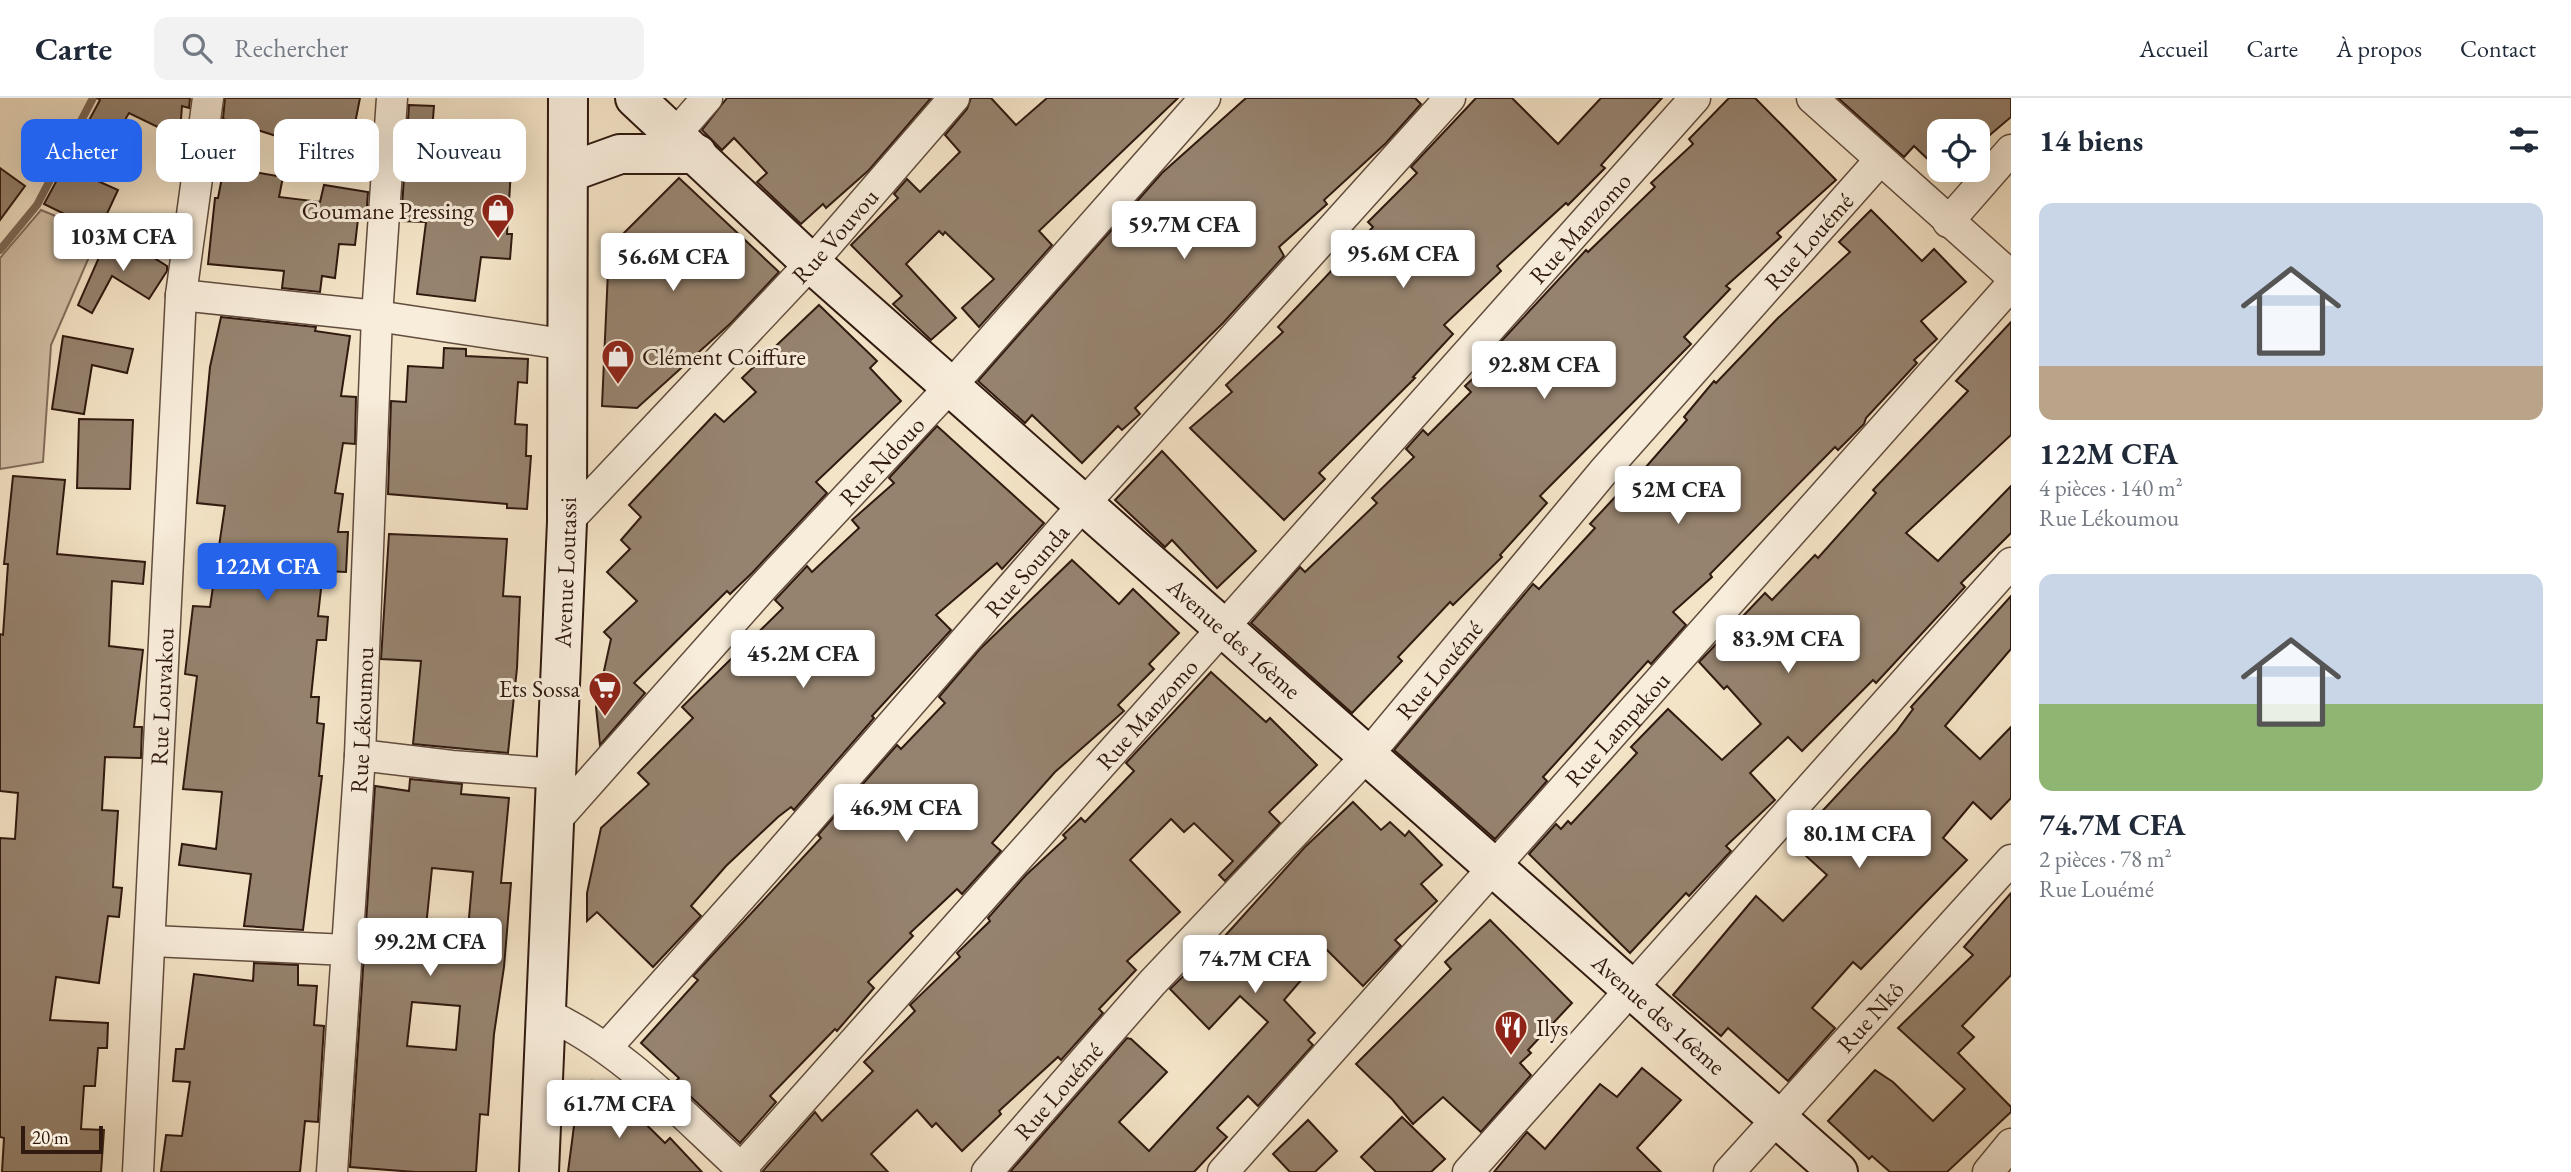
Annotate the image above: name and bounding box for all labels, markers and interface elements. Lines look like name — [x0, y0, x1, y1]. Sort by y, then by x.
search box — [154, 17, 644, 80]
text: Carte — [35, 27, 112, 70]
icon: search — [178, 29, 216, 67]
text: Rechercher — [234, 31, 348, 65]
text: Accueil — [2139, 33, 2209, 64]
text: Carte — [2247, 33, 2298, 64]
text: À propos — [2336, 33, 2422, 64]
text: Contact — [2460, 33, 2536, 64]
chip: Acheter — [21, 119, 142, 182]
chip: Louer — [156, 119, 260, 182]
chip: Filtres — [274, 119, 379, 182]
chip: Nouveau — [393, 119, 526, 182]
map controls — [1927, 119, 1990, 182]
button: locate — [1927, 119, 1990, 182]
text: 14 biens — [2039, 121, 2143, 160]
icon: filters — [2505, 121, 2543, 159]
street label: Rue Manzomo — [1522, 165, 1637, 290]
street label: Rue Vouvou — [785, 181, 885, 290]
street label: Rue Louémé — [1757, 186, 1860, 296]
shop icon: Goumane Pressing — [479, 191, 517, 240]
place label: Goumane Pressing — [302, 195, 475, 226]
pin: 59.7M CFA — [1104, 202, 1264, 261]
text: 59.7M CFA — [1128, 209, 1240, 239]
pin: 103M CFA — [51, 214, 195, 273]
text: 103M CFA — [70, 221, 176, 251]
pin: 95.6M CFA — [1323, 230, 1483, 290]
pin: 56.6M CFA — [593, 234, 753, 293]
text: 95.6M CFA — [1347, 238, 1459, 268]
text: 56.6M CFA — [617, 241, 729, 271]
icon: home — [2228, 248, 2354, 374]
shop icon: Clément Coiffure — [599, 337, 637, 386]
place label: Clément Coiffure — [642, 341, 806, 372]
pin: 92.8M CFA — [1464, 342, 1624, 401]
text: 92.8M CFA — [1488, 349, 1600, 379]
street label: Rue Ndouo — [832, 409, 931, 512]
text: 122M CFA — [2039, 434, 2178, 473]
pin: 52M CFA — [1613, 466, 1743, 526]
text: 4 pièces · 140 m² — [2039, 473, 2183, 503]
text: 52M CFA — [1631, 474, 1725, 504]
street label: Avenue Loutassi — [546, 497, 583, 650]
text: Rue Lékoumou — [2039, 503, 2179, 533]
street label: Rue Sounda — [977, 517, 1076, 623]
pin: 122M CFA — [195, 544, 339, 603]
text: 122M CFA — [214, 551, 320, 581]
street label: Avenue des 16ème — [1161, 570, 1308, 705]
street label: Rue Louémé — [1389, 613, 1489, 725]
pin: 83.9M CFA — [1708, 616, 1868, 675]
icon: home — [2228, 619, 2354, 745]
text: 83.9M CFA — [1732, 623, 1844, 653]
street label: Rue Louvakou — [142, 627, 180, 766]
pin: 45.2M CFA — [723, 630, 883, 690]
text: 45.2M CFA — [747, 638, 859, 668]
street label: Rue Lékoumou — [342, 646, 380, 794]
street label: Rue Manzomo — [1089, 651, 1204, 776]
street label: Rue Lampakou — [1558, 664, 1676, 793]
supermarket icon: Ets Sossa — [586, 669, 624, 718]
place label: Ets Sossa — [499, 673, 580, 704]
pin: 46.9M CFA — [826, 784, 986, 844]
text: 46.9M CFA — [850, 792, 962, 822]
text: 74.7M CFA — [2039, 805, 2186, 844]
pin: 80.1M CFA — [1779, 810, 1939, 870]
text: 80.1M CFA — [1803, 818, 1915, 848]
text: 2 pièces · 78 m² — [2039, 844, 2172, 874]
text: Rue Louémé — [2039, 874, 2154, 904]
pin: 99.2M CFA — [350, 918, 510, 978]
text: 99.2M CFA — [374, 926, 486, 956]
pin: 74.7M CFA — [1175, 936, 1335, 995]
text: 74.7M CFA — [1199, 943, 1311, 973]
street label: Avenue des 16ème — [1585, 946, 1733, 1081]
street label: Rue Nkô — [1829, 974, 1910, 1059]
restaurant icon: Ilys — [1492, 1008, 1530, 1057]
place label: Ilys — [1536, 1012, 1568, 1043]
street label: Rue Louémé — [1007, 1035, 1109, 1146]
pin: 61.7M CFA — [539, 1080, 699, 1140]
text: 61.7M CFA — [563, 1088, 675, 1118]
scale bar — [21, 1123, 103, 1155]
text: 20 m — [32, 1125, 69, 1150]

